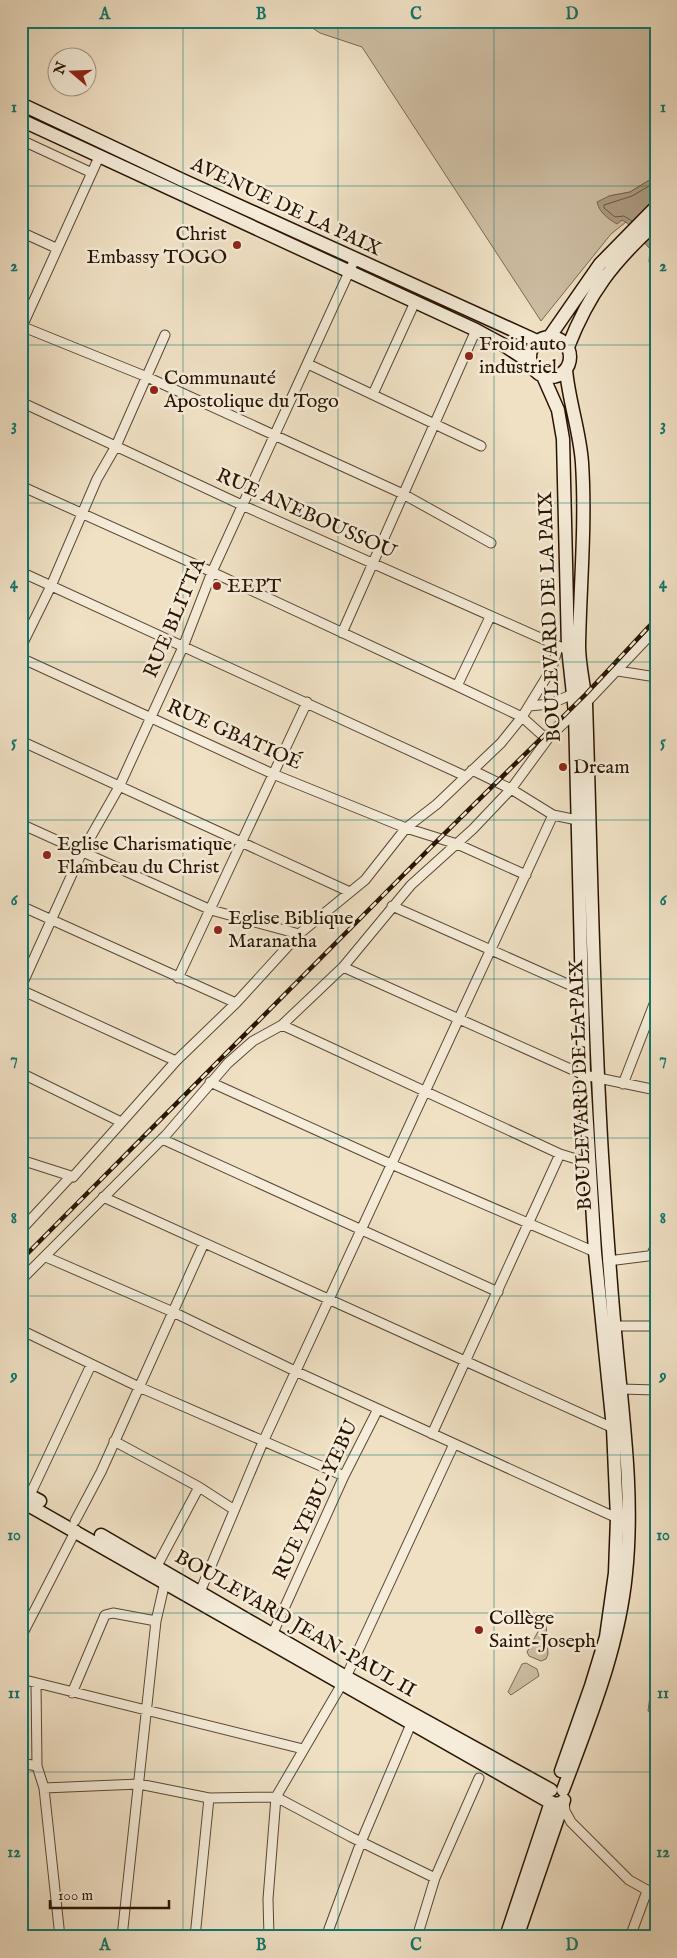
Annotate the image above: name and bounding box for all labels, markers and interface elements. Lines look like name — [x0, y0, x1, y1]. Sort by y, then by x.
text: A — [99, 5, 112, 25]
text: B — [256, 5, 267, 25]
text: C — [410, 5, 422, 25]
text: D — [566, 5, 579, 25]
north arrow — [48, 48, 98, 98]
text: N — [50, 59, 71, 78]
text: 1 — [11, 98, 17, 118]
text: 1 — [660, 98, 666, 118]
street label: AVENUE DE LA PAIX — [186, 151, 385, 262]
place label: Christ Embassy TOGO — [87, 222, 227, 270]
marker: Christ Embassy TOGO — [231, 239, 243, 251]
text: 2 — [10, 257, 18, 277]
text: 2 — [659, 257, 667, 277]
place label: Froid auto industriel — [479, 332, 567, 380]
marker: Froid auto industriel — [463, 350, 475, 362]
place label: Communauté Apostolique du Togo — [163, 366, 339, 414]
marker: Communauté Apostolique du Togo — [148, 384, 160, 396]
text: 3 — [11, 416, 17, 436]
text: 3 — [660, 416, 666, 436]
street label: RUE ANEBOUSSOU — [212, 463, 401, 565]
street label: BOULEVARD DE LA PAIX — [533, 491, 567, 743]
street label: RUE BLITTA — [138, 554, 212, 682]
text: 4 — [10, 574, 19, 594]
place label: EEPT — [227, 574, 282, 599]
text: 4 — [659, 574, 668, 594]
marker: EEPT — [211, 580, 223, 592]
street label: RUE GBATIOÉ — [163, 694, 305, 776]
text: 5 — [11, 733, 17, 753]
text: 5 — [660, 733, 666, 753]
place label: Dream — [573, 755, 630, 780]
marker: Dream — [557, 761, 569, 773]
place label: Eglise Charismatique Flambeau du Christ — [57, 832, 232, 880]
marker: Eglise Charismatique Flambeau du Christ — [41, 849, 53, 861]
text: 6 — [11, 891, 19, 911]
text: 6 — [660, 891, 668, 911]
place label: Eglise Biblique Maranatha — [228, 906, 353, 954]
marker: Eglise Biblique Maranatha — [212, 924, 224, 936]
street label: BOULEVARD DE LA PAIX — [564, 959, 598, 1211]
text: 7 — [10, 1050, 18, 1070]
text: 7 — [659, 1050, 667, 1070]
text: 8 — [11, 1209, 17, 1229]
text: 8 — [660, 1209, 666, 1229]
text: 9 — [10, 1367, 18, 1387]
text: 9 — [659, 1367, 667, 1387]
street label: RUE YEBU-YEBU — [268, 1415, 365, 1584]
text: 10 — [7, 1526, 21, 1546]
text: 10 — [656, 1526, 670, 1546]
street label: BOULEVARD JEAN-PAUL II — [170, 1545, 420, 1704]
place label: Collège Saint-Joseph — [489, 1606, 596, 1654]
marker: Collège Saint-Joseph — [473, 1624, 485, 1636]
text: 11 — [8, 1684, 20, 1704]
text: 11 — [657, 1684, 669, 1704]
text: 12 — [7, 1843, 21, 1863]
text: 12 — [656, 1843, 670, 1863]
scale bar — [50, 1878, 169, 1910]
text: 100 m — [58, 1886, 94, 1905]
text: A — [99, 1936, 112, 1956]
text: B — [256, 1936, 267, 1956]
text: C — [410, 1936, 422, 1956]
text: D — [566, 1936, 579, 1956]

